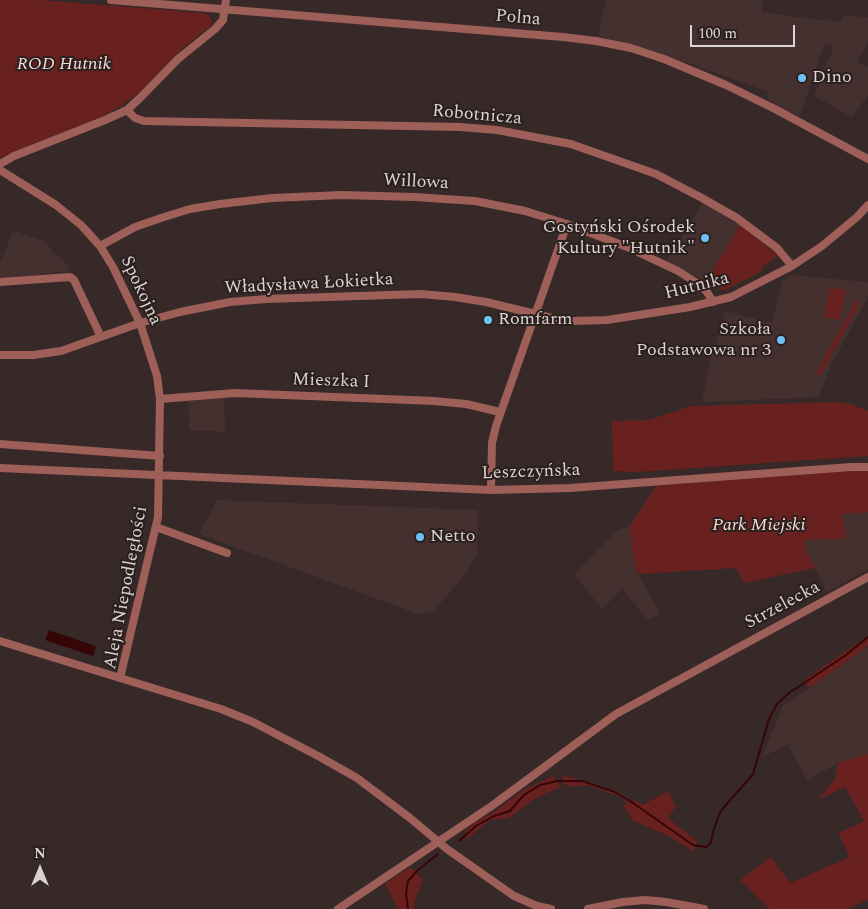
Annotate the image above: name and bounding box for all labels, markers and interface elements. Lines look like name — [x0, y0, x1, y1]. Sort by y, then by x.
street label: Polna — [494, 6, 542, 32]
scale bar — [693, 15, 798, 47]
text: 100 m — [698, 22, 737, 45]
park label: ROD Hutnik — [17, 54, 111, 76]
place label: Dino — [812, 67, 852, 89]
marker: Dino — [796, 72, 808, 84]
street label: Robotnicza — [431, 101, 523, 131]
street label: Willowa — [383, 170, 449, 196]
place label: Gostyński Ośrodek Kultury "Hutnik" — [543, 217, 695, 260]
marker: Gostyński Ośrodek Kultury "Hutnik" — [699, 232, 711, 244]
street label: Spokojna — [115, 253, 165, 329]
street label: Hutnika — [662, 269, 732, 305]
street label: Władysława Łokietka — [224, 270, 394, 300]
place label: Romfarm — [498, 309, 573, 331]
marker: Romfarm — [482, 314, 494, 326]
place label: Szkoła Podstawowa nr 3 — [636, 319, 771, 362]
marker: Szkoła Podstawowa nr 3 — [775, 334, 787, 346]
street label: Mieszka I — [292, 370, 370, 394]
street label: Leszczyńska — [481, 460, 581, 486]
street label: Aleja Niepodległości — [101, 505, 153, 671]
park label: Park Miejski — [712, 515, 806, 537]
place label: Netto — [430, 526, 476, 548]
marker: Netto — [414, 531, 426, 543]
street label: Strzelecka — [742, 577, 824, 635]
text: N — [34, 843, 46, 864]
north arrow — [15, 844, 65, 894]

